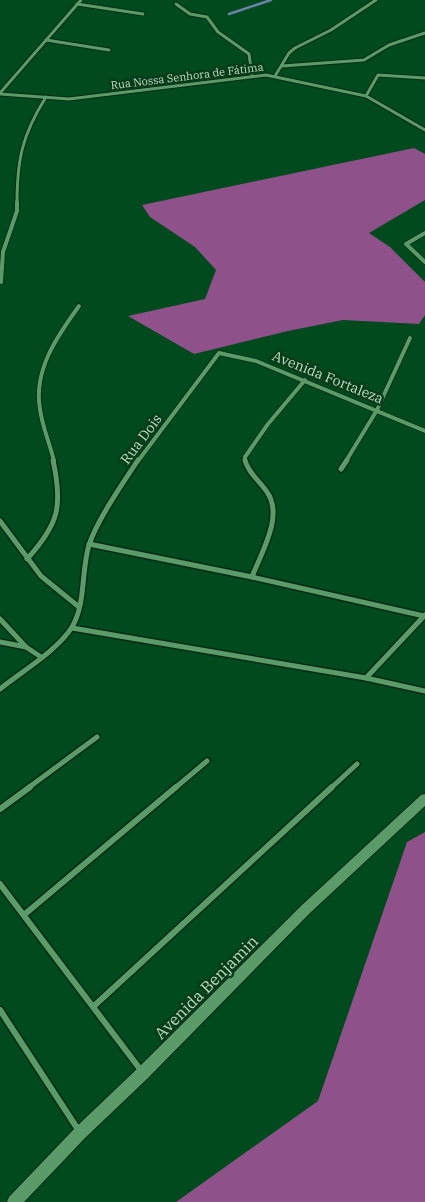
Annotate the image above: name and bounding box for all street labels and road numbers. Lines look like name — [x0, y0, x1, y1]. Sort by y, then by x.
street label: Rua Nossa Senhora de Fátima — [110, 60, 264, 92]
street label: Avenida Fortaleza — [270, 347, 387, 408]
street label: Rua Dois — [116, 410, 166, 468]
street label: Avenida Benjamin — [150, 931, 262, 1043]

